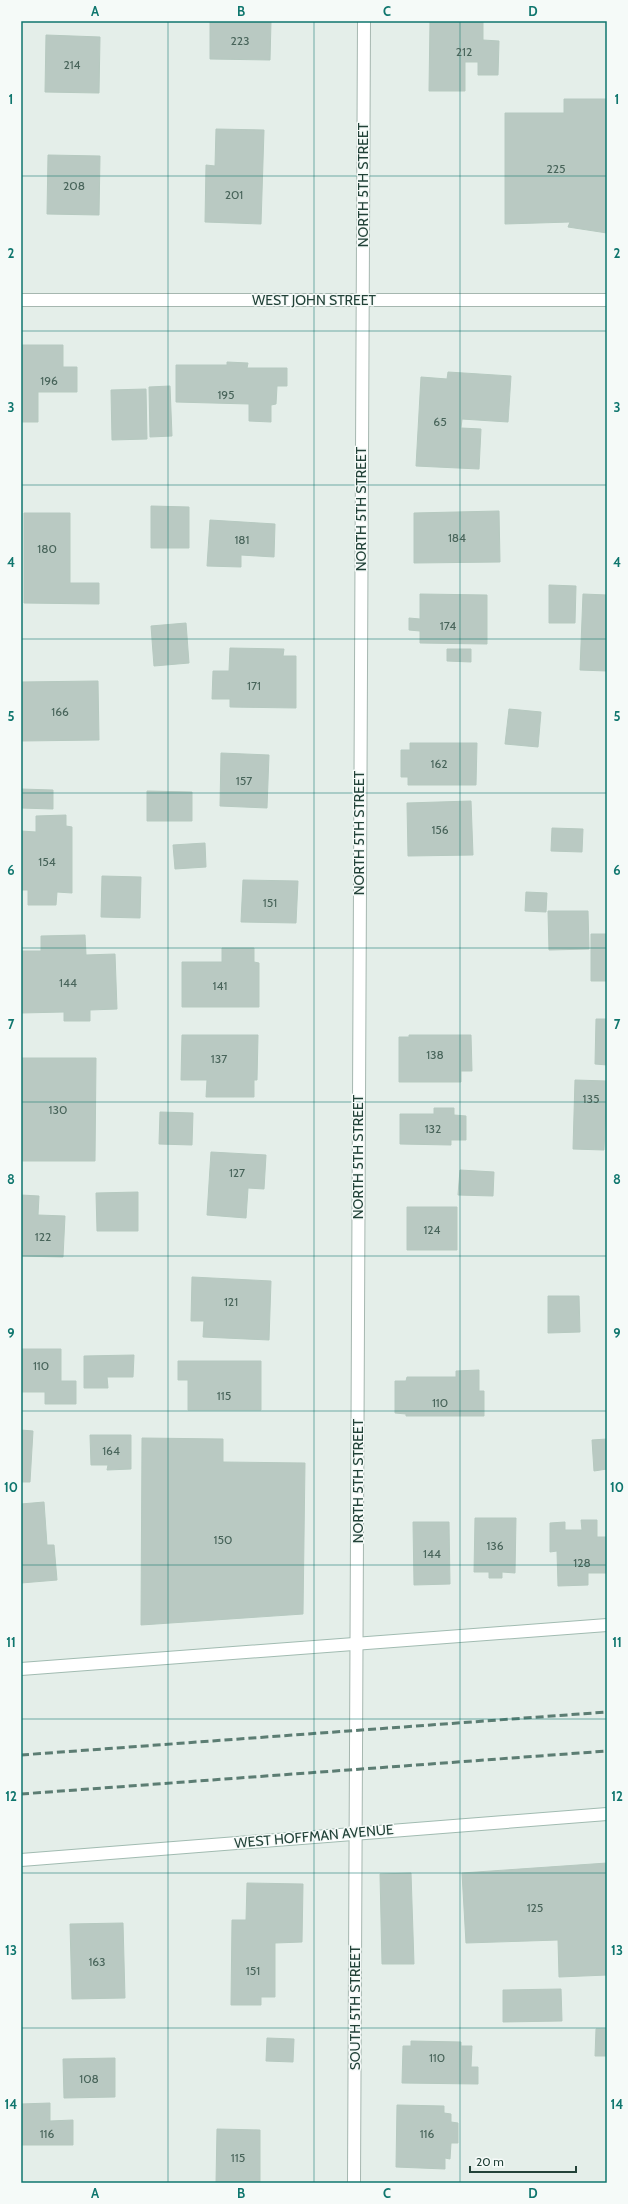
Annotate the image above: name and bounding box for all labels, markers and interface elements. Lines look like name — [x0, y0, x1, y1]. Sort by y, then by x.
text: A — [91, 3, 100, 19]
text: B — [237, 3, 245, 19]
text: C — [383, 3, 391, 19]
text: D — [528, 3, 538, 19]
house number: 223 — [230, 33, 250, 48]
house number: 212 — [456, 44, 472, 59]
house number: 214 — [63, 57, 81, 72]
text: 1 — [9, 91, 13, 107]
text: 1 — [615, 91, 619, 107]
street label: NORTH 5TH STREET — [354, 122, 372, 247]
house number: 225 — [546, 161, 566, 176]
house number: 208 — [63, 178, 85, 193]
house number: 201 — [225, 187, 243, 202]
text: 2 — [8, 245, 15, 261]
text: 2 — [614, 245, 621, 261]
street label: WEST JOHN STREET — [252, 291, 377, 309]
house number: 196 — [40, 373, 58, 388]
house number: 195 — [217, 387, 235, 402]
text: 3 — [7, 399, 15, 415]
text: 3 — [613, 399, 621, 415]
house number: 65 — [433, 414, 447, 429]
street label: NORTH 5TH STREET — [352, 446, 370, 571]
house number: 184 — [448, 530, 466, 545]
house number: 181 — [234, 532, 250, 547]
house number: 180 — [37, 541, 57, 556]
text: 4 — [7, 554, 15, 570]
text: 4 — [613, 554, 621, 570]
house number: 174 — [440, 618, 456, 633]
house number: 171 — [247, 678, 261, 693]
house number: 166 — [51, 704, 69, 719]
text: 5 — [8, 708, 15, 724]
text: 5 — [614, 708, 621, 724]
house number: 162 — [430, 756, 448, 771]
street label: NORTH 5TH STREET — [350, 770, 368, 895]
house number: 157 — [236, 773, 252, 788]
house number: 156 — [431, 822, 449, 837]
house number: 154 — [38, 854, 56, 869]
text: 6 — [7, 862, 15, 878]
text: 6 — [613, 862, 621, 878]
house number: 151 — [263, 895, 277, 910]
house number: 144 — [59, 975, 77, 990]
house number: 141 — [213, 978, 227, 993]
text: 7 — [8, 1016, 15, 1032]
text: 7 — [614, 1016, 621, 1032]
house number: 138 — [426, 1047, 444, 1062]
house number: 137 — [211, 1051, 227, 1066]
house number: 135 — [583, 1091, 599, 1106]
street label: NORTH 5TH STREET — [349, 1094, 367, 1219]
house number: 130 — [49, 1102, 67, 1117]
house number: 132 — [425, 1121, 441, 1136]
house number: 127 — [229, 1165, 245, 1180]
text: 8 — [7, 1171, 15, 1187]
text: 8 — [613, 1171, 621, 1187]
house number: 124 — [423, 1222, 441, 1237]
house number: 122 — [35, 1229, 51, 1244]
house number: 121 — [224, 1294, 238, 1309]
text: 9 — [7, 1325, 15, 1341]
text: 9 — [613, 1325, 621, 1341]
house number: 110 — [33, 1358, 49, 1373]
house number: 115 — [217, 1388, 231, 1403]
house number: 110 — [432, 1395, 448, 1410]
street label: NORTH 5TH STREET — [349, 1418, 367, 1543]
house number: 164 — [102, 1443, 120, 1458]
text: 10 — [4, 1479, 18, 1495]
text: 10 — [610, 1479, 624, 1495]
house number: 150 — [214, 1532, 232, 1547]
house number: 136 — [486, 1538, 504, 1553]
house number: 144 — [423, 1546, 441, 1561]
house number: 128 — [573, 1555, 591, 1570]
text: 11 — [6, 1634, 16, 1650]
text: 11 — [612, 1634, 622, 1650]
text: 12 — [5, 1788, 17, 1804]
text: 12 — [611, 1788, 623, 1804]
street label: WEST HOFFMAN AVENUE — [234, 1820, 395, 1852]
house number: 125 — [527, 1900, 543, 1915]
text: 13 — [5, 1942, 17, 1958]
text: 13 — [611, 1942, 623, 1958]
street label: SOUTH 5TH STREET — [346, 1945, 364, 2070]
house number: 163 — [88, 1954, 106, 1969]
house number: 151 — [246, 1963, 260, 1978]
house number: 110 — [429, 2050, 445, 2065]
house number: 108 — [79, 2071, 99, 2086]
text: 14 — [5, 2096, 17, 2112]
text: 14 — [611, 2096, 623, 2112]
house number: 116 — [40, 2126, 55, 2141]
house number: 116 — [420, 2126, 435, 2141]
scale bar — [470, 2148, 576, 2174]
house number: 115 — [231, 2150, 245, 2165]
text: 20 m — [476, 2154, 504, 2169]
text: A — [91, 2185, 100, 2201]
text: B — [237, 2185, 245, 2201]
text: C — [383, 2185, 391, 2201]
text: D — [528, 2185, 538, 2201]

